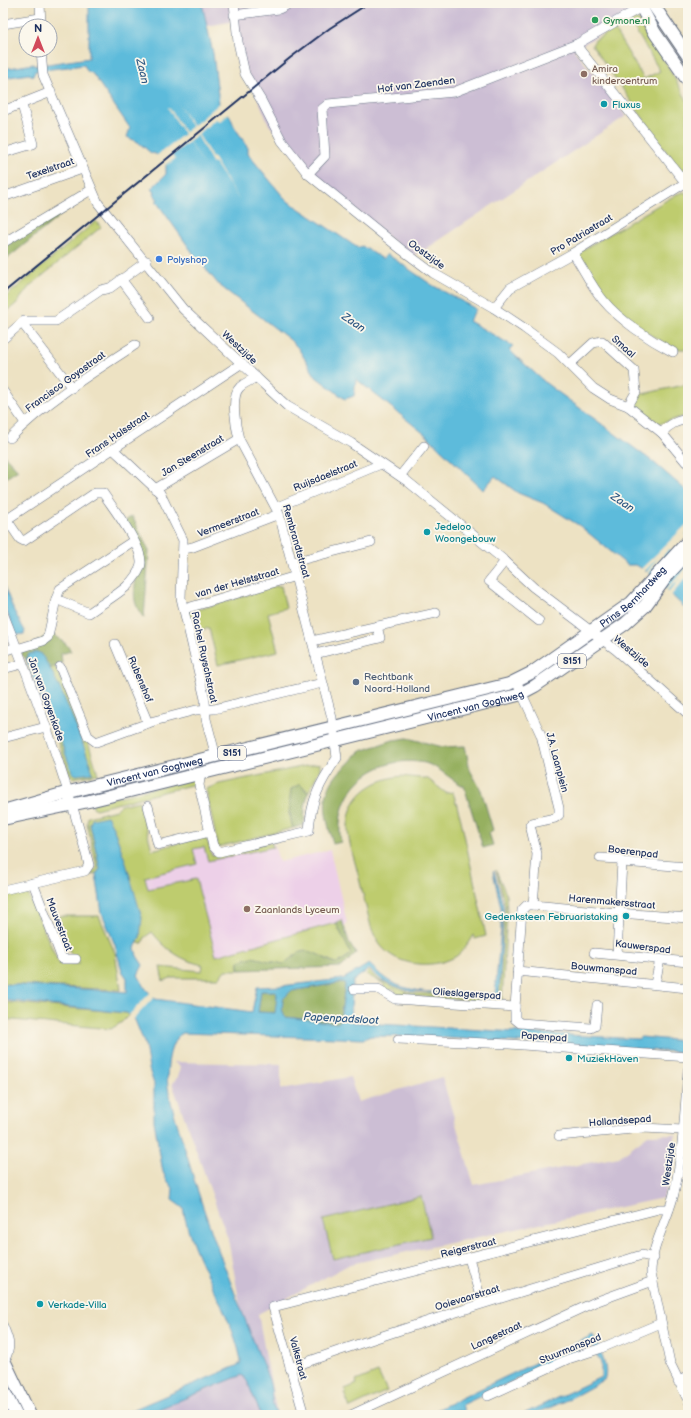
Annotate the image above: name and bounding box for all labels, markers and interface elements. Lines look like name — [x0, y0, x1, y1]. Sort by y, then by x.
marker: Gymone.nl — [590, 15, 600, 25]
place label: Gymone.nl — [603, 15, 650, 27]
north arrow — [18, 18, 58, 58]
text: N — [34, 22, 42, 35]
water label: Zaan — [133, 56, 152, 85]
place label: Amira kindercentrum — [592, 63, 657, 87]
marker: Amira kindercentrum — [579, 69, 589, 79]
street label: Hof van Zaenden — [377, 74, 456, 96]
marker: Fluxus — [599, 99, 609, 109]
place label: Fluxus — [612, 99, 641, 111]
street label: Texelstraat — [25, 155, 76, 183]
street label: Pro Patriastraat — [548, 212, 615, 258]
street label: Oostzijde — [406, 238, 447, 272]
marker: Polyshop — [154, 254, 164, 264]
place label: Polyshop — [167, 254, 207, 266]
water label: Zaan — [339, 309, 368, 335]
street label: Westzijde — [219, 328, 259, 367]
street label: Smaal — [609, 333, 638, 361]
street label: Francisco Goyastraat — [23, 349, 108, 415]
street label: Frans Halsstraat — [83, 409, 152, 461]
street label: Jan Steenstraat — [159, 432, 226, 479]
street label: Ruijsdaelstraat — [292, 458, 359, 494]
water label: Zaan — [608, 489, 637, 515]
street label: Rembrandtstraat — [280, 503, 312, 580]
street label: Vermeerstraat — [196, 506, 261, 540]
place label: Jedeloo Woongebouw — [435, 521, 496, 545]
marker: Jedeloo Woongebouw — [422, 527, 432, 537]
street label: Prins Bernhardweg — [598, 564, 669, 630]
street label: van der Helststraat — [193, 565, 280, 601]
street label: Rachel Ruyschstraat — [188, 610, 220, 704]
street label: Westzijde — [611, 633, 652, 670]
street label: Rubenshof — [125, 654, 155, 704]
road number: S151 — [558, 654, 586, 668]
street label: Jan van Goyenkade — [25, 656, 67, 743]
place label: Rechtbank Noord-Holland — [364, 671, 430, 695]
marker: Rechtbank Noord-Holland — [351, 677, 361, 687]
street label: Vincent van Goghweg — [427, 688, 526, 724]
street label: J.A. Laanplein — [543, 731, 571, 794]
road number: S151 — [218, 746, 246, 760]
street label: Vincent van Goghweg — [106, 754, 204, 789]
street label: Boerenpad — [607, 843, 659, 861]
street label: Harenmakersstraat — [568, 892, 656, 912]
street label: Mauvestraat — [43, 896, 75, 953]
marker: Zaanlands Lyceum — [242, 904, 252, 914]
place label: Zaanlands Lyceum — [254, 904, 340, 916]
place label: Gedenksteen Februaristaking — [484, 911, 618, 923]
marker: Gedenksteen Februaristaking — [621, 911, 631, 921]
street label: Kauwerspad — [614, 938, 672, 956]
street label: Bouwmanspad — [570, 960, 638, 978]
street label: Olieslagerspad — [432, 986, 502, 1002]
water label: Papenpadsloot — [303, 1010, 379, 1027]
street label: Papenpad — [521, 1029, 568, 1045]
marker: MuziekHaven — [564, 1053, 574, 1063]
place label: MuziekHaven — [577, 1053, 639, 1065]
street label: Hollandsepad — [588, 1113, 652, 1129]
street label: Westzijde — [660, 1142, 678, 1187]
street label: Reigerstraat — [439, 1235, 497, 1261]
street label: Ooievaarstraat — [434, 1282, 501, 1313]
marker: Verkade-Villa — [35, 1299, 45, 1309]
place label: Verkade-Villa — [48, 1299, 107, 1311]
street label: Langestraat — [469, 1319, 524, 1353]
street label: Stuurmanspad — [538, 1331, 603, 1367]
street label: Valkstraat — [287, 1335, 310, 1381]

